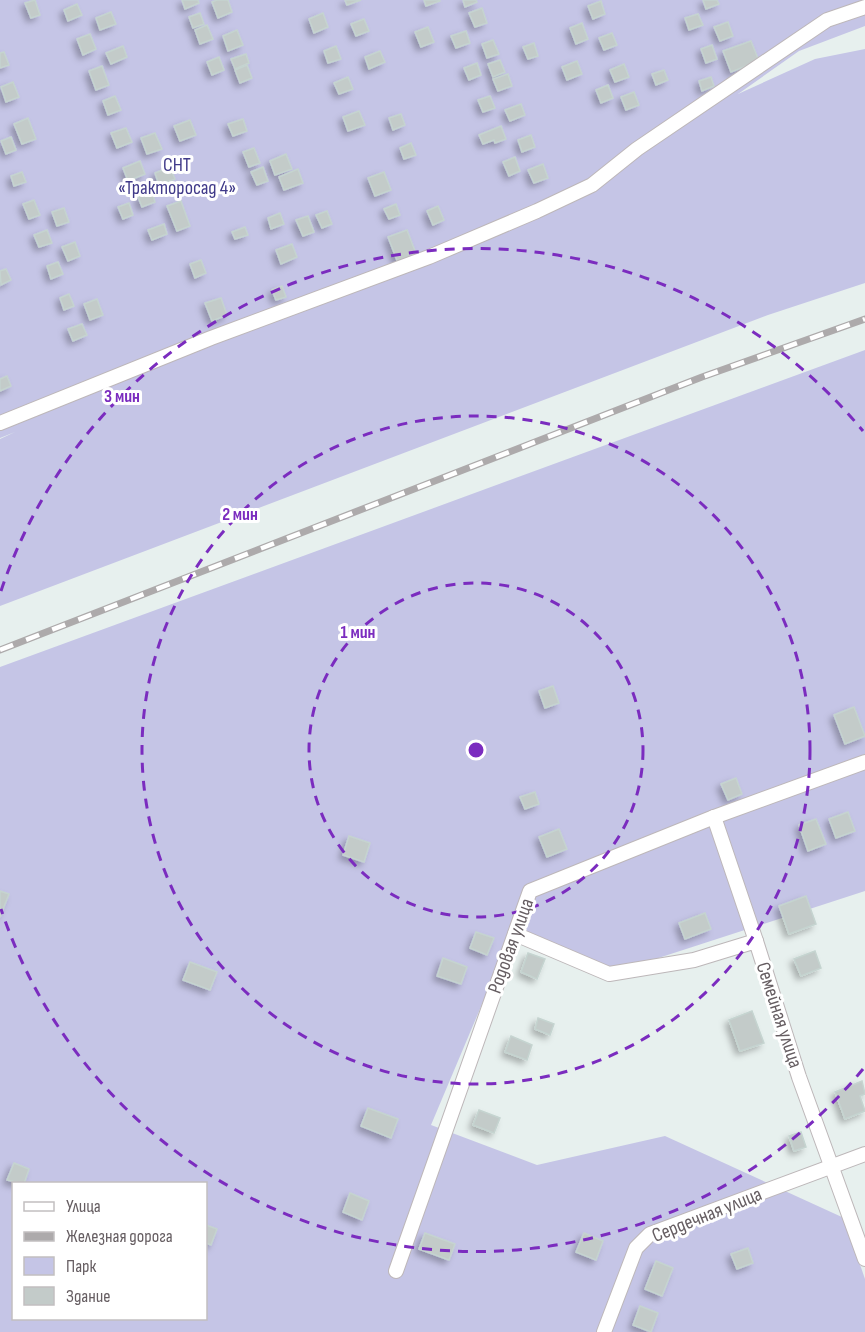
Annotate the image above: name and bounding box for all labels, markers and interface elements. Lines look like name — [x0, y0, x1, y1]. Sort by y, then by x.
park label: СНТ «Тракторосад 4» — [118, 153, 236, 200]
text: 3 мин — [104, 386, 140, 407]
text: 2 мин — [222, 504, 258, 525]
text: 1 мин — [341, 622, 376, 643]
centre of rings — [466, 740, 486, 760]
street label: Родовая улица — [483, 895, 539, 997]
street label: Семейная улица — [751, 959, 807, 1071]
legend — [12, 1182, 207, 1320]
street label: Сердечная улица — [649, 1182, 765, 1248]
text: Улица — [66, 1196, 101, 1217]
text: Железная дорога — [66, 1226, 173, 1247]
text: Парк — [66, 1256, 97, 1277]
text: Здание — [66, 1286, 111, 1307]

